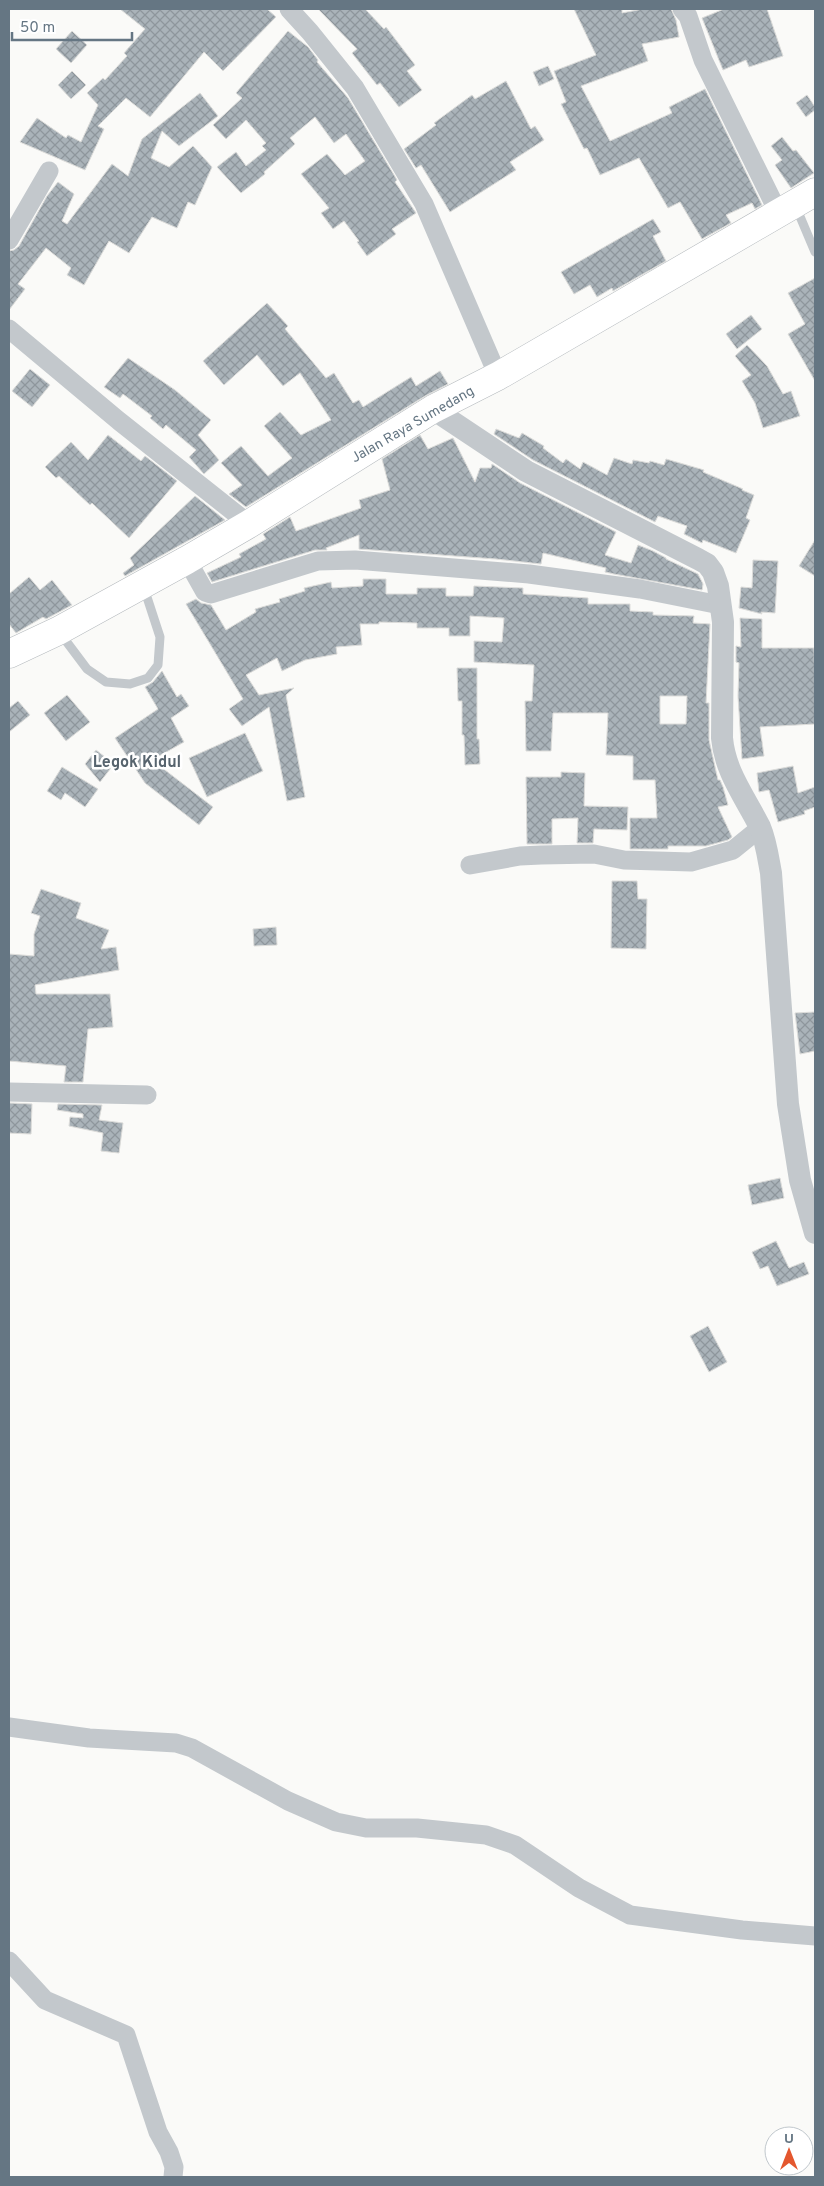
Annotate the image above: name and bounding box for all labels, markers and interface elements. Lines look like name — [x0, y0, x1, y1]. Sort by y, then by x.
scale bar — [12, 10, 132, 42]
text: 50 m — [20, 19, 55, 38]
street label: Jalan Raya Sumedang — [348, 383, 478, 467]
district label: Legok Kidul — [93, 753, 181, 773]
north arrow — [764, 2126, 814, 2176]
text: U — [784, 2131, 794, 2148]

